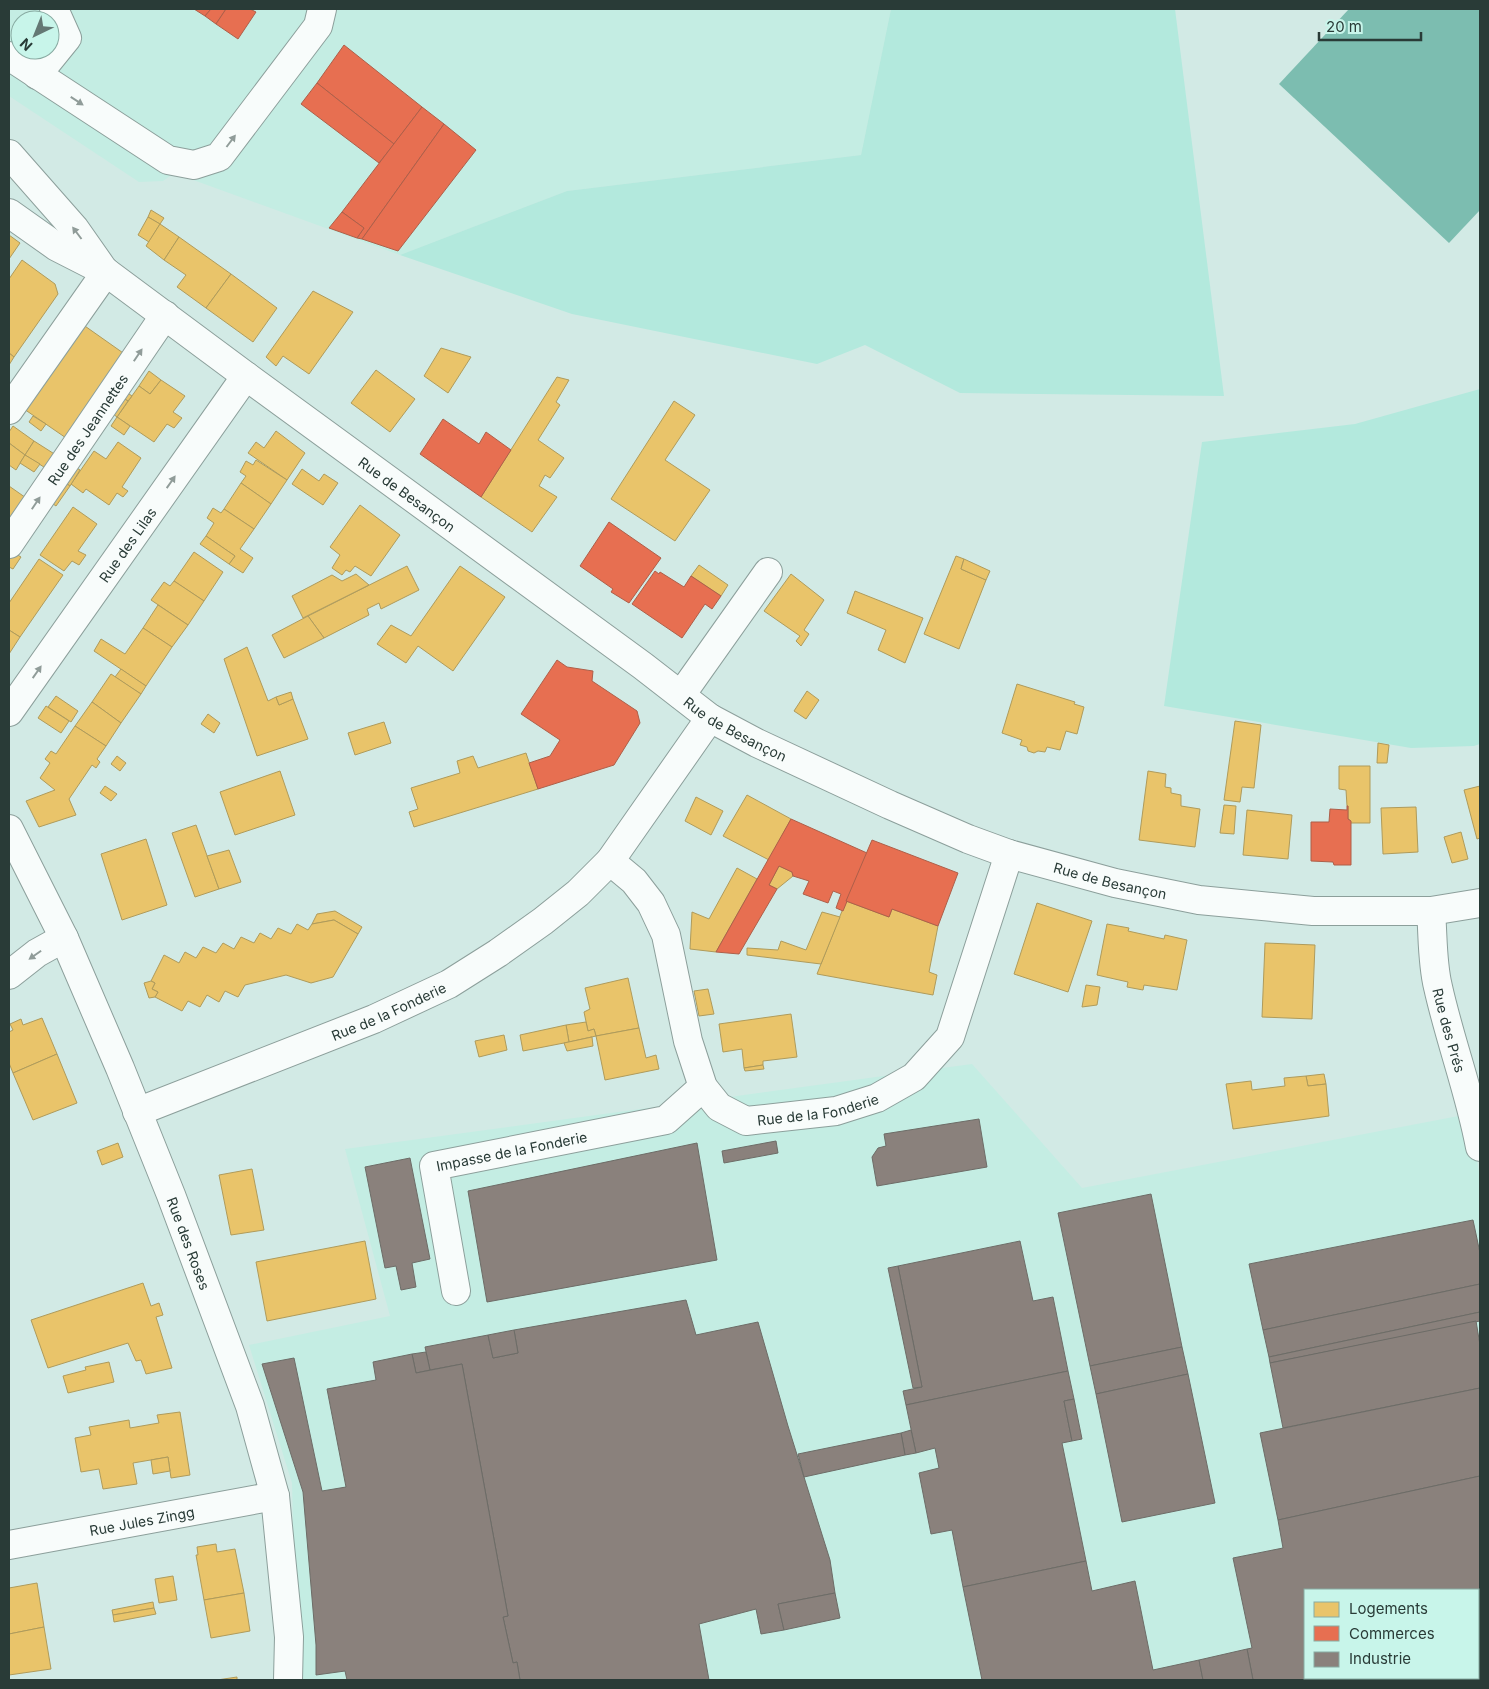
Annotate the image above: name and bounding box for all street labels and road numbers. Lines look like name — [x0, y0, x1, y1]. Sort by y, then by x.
street label: Rue des Jeannettes — [43, 370, 131, 488]
street label: Rue de Besançon — [356, 453, 459, 535]
street label: Rue des Lilas — [95, 504, 159, 585]
street label: Rue de Besançon — [681, 693, 790, 764]
street label: Rue de Besançon — [1052, 858, 1168, 902]
street label: Rue de la Fonderie — [329, 978, 448, 1043]
street label: Rue des Prés — [1430, 986, 1469, 1074]
street label: Rue de la Fonderie — [756, 1090, 881, 1128]
street label: Impasse de la Fonderie — [435, 1127, 589, 1174]
street label: Rue des Roses — [164, 1195, 214, 1292]
street label: Rue Jules Zingg — [88, 1503, 196, 1539]

